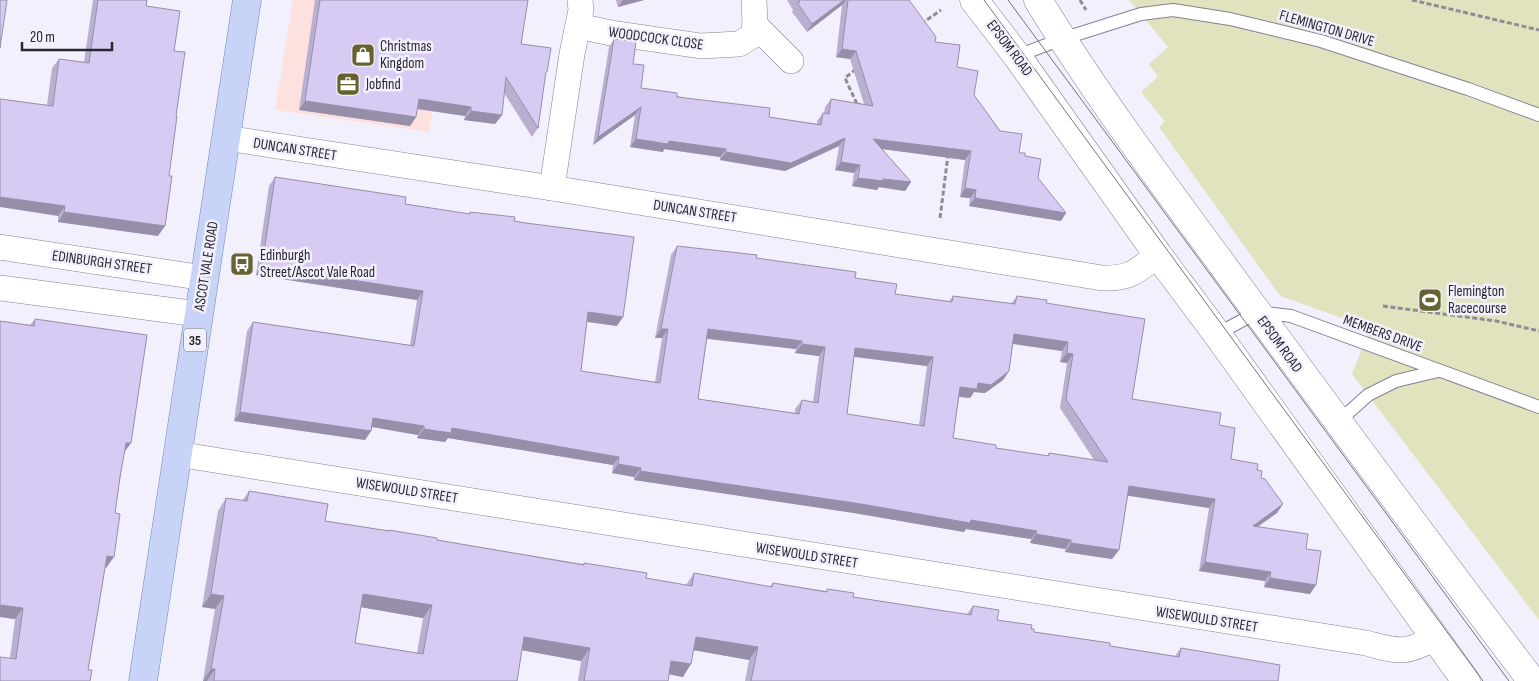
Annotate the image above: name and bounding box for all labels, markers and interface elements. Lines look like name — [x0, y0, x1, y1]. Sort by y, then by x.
street label: FLEMINGTON DRIVE — [1277, 6, 1377, 51]
street label: EPSOM ROAD — [982, 16, 1037, 80]
scale bar — [22, 20, 112, 52]
street label: WOODCOCK CLOSE — [607, 22, 704, 55]
text: 20 m — [30, 28, 55, 47]
place label: Christmas Kingdom — [380, 37, 432, 73]
shop icon: Christmas Kingdom — [350, 42, 376, 68]
office icon: Jobfind — [335, 71, 361, 97]
place label: Jobfind — [365, 75, 401, 94]
street label: DUNCAN STREET — [252, 134, 338, 165]
street label: DUNCAN STREET — [652, 196, 738, 227]
street label: ASCOT VALE ROAD — [190, 220, 223, 313]
street label: EDINBURGH STREET — [51, 246, 153, 279]
place label: Edinburgh Street/Ascot Vale Road — [260, 246, 375, 282]
bus stop icon: Edinburgh Street/Ascot Vale Road — [229, 251, 255, 277]
place label: Flemington Racecourse — [1448, 282, 1506, 318]
sports icon: Flemington Racecourse — [1417, 287, 1443, 313]
street label: MEMBERS DRIVE — [1341, 310, 1425, 357]
street label: EPSOM ROAD — [1253, 312, 1307, 376]
road number: 35 — [184, 328, 206, 352]
street label: WISEWOULD STREET — [355, 473, 459, 508]
street label: WISEWOULD STREET — [755, 538, 859, 573]
street label: WISEWOULD STREET — [1155, 602, 1259, 637]

